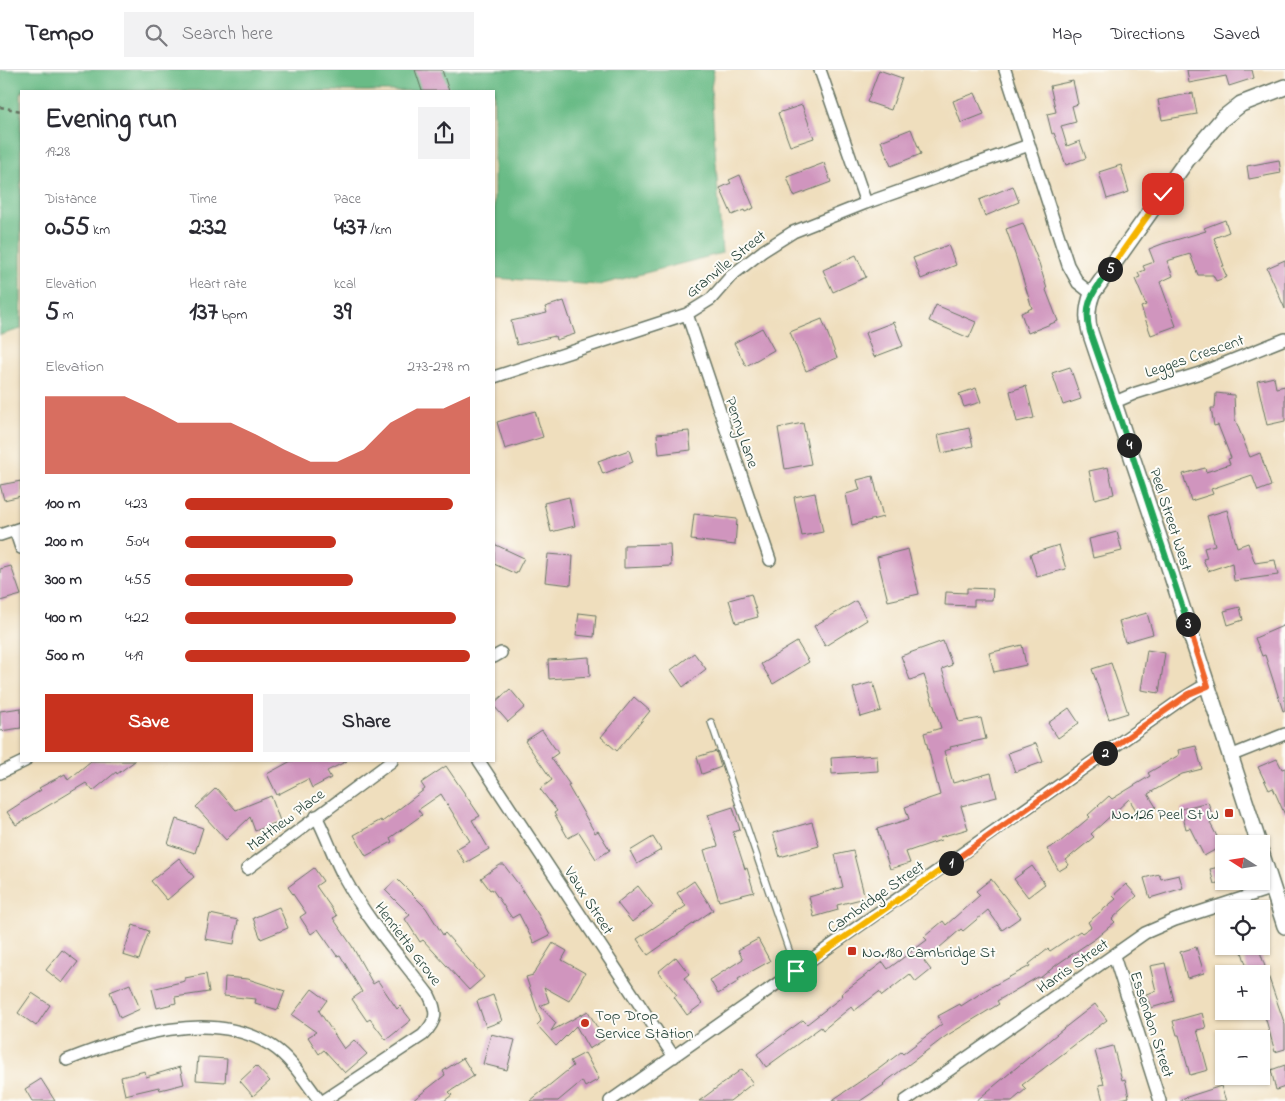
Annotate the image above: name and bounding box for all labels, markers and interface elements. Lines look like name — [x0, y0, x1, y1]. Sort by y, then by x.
search box — [124, 12, 474, 57]
text: Tempo — [25, 17, 94, 52]
icon: search — [142, 21, 170, 49]
text: Search here — [182, 21, 273, 48]
text: Map — [1052, 22, 1082, 48]
text: Directions — [1110, 22, 1185, 48]
text: Saved — [1213, 22, 1260, 48]
text: Evening run — [45, 100, 177, 141]
button: share — [418, 107, 470, 159]
text: 19:28 — [45, 140, 70, 164]
pin — [1142, 173, 1184, 215]
icon: check — [1149, 180, 1177, 208]
text: Distance — [45, 189, 97, 210]
text: Time — [189, 189, 217, 210]
text: Pace — [334, 189, 361, 210]
text: 0.55 — [45, 210, 90, 246]
text: 2:32 — [189, 210, 227, 246]
text: 4:37 — [334, 210, 367, 246]
text: km — [90, 220, 110, 241]
text: /km — [367, 220, 392, 241]
street label: Granville Street — [681, 224, 772, 305]
pin: 5 — [1098, 256, 1122, 282]
text: 5 — [1106, 259, 1115, 280]
text: Elevation — [45, 274, 96, 295]
text: Heart rate — [189, 274, 247, 295]
text: kcal — [334, 274, 356, 295]
text: 5 — [45, 295, 59, 331]
text: 137 — [189, 295, 218, 331]
text: 39 — [334, 295, 352, 331]
text: m — [59, 305, 74, 326]
text: bpm — [218, 305, 247, 326]
street label: Legges Crescent — [1142, 329, 1248, 385]
text: Elevation — [45, 355, 104, 379]
text: 273–278 m — [407, 355, 470, 379]
street label: Penny Lane — [718, 394, 765, 472]
pin: 4 — [1116, 432, 1142, 458]
text: 4 — [1127, 435, 1132, 456]
street label: Peel Street West — [1142, 465, 1198, 575]
text: 100 m — [45, 492, 80, 516]
text: 4:23 — [125, 492, 148, 516]
text: 200 m — [45, 530, 83, 554]
text: 5:04 — [125, 530, 149, 554]
text: 300 m — [45, 568, 82, 592]
text: 4:55 — [125, 568, 151, 592]
text: 400 m — [45, 606, 82, 630]
text: 4:22 — [125, 606, 149, 630]
pin: 3 — [1176, 612, 1200, 636]
text: 3 — [1186, 614, 1191, 635]
text: 500 m — [45, 644, 84, 668]
text: 4:19 — [125, 644, 143, 668]
button: Save — [45, 694, 253, 752]
button: Share — [263, 694, 470, 752]
pin: 2 — [1092, 740, 1118, 766]
text: 2 — [1102, 743, 1109, 764]
street label: Matthew Place — [242, 783, 331, 858]
place label: No.126 Peel St W — [1111, 803, 1219, 827]
marker: No.126 Peel St W — [1223, 807, 1235, 819]
north arrow — [1215, 835, 1270, 890]
map controls — [1215, 835, 1270, 1085]
pin: 1 — [938, 850, 964, 876]
text: 1 — [949, 853, 954, 874]
street label: Cambridge Street — [823, 855, 930, 940]
street label: Vaux Street — [557, 862, 620, 940]
street label: Henrietta Grove — [368, 897, 448, 992]
button: locate — [1215, 900, 1270, 955]
street label: Harris Street — [1032, 933, 1115, 1000]
place label: No.180 Cambridge St — [862, 941, 996, 965]
marker: No.180 Cambridge St — [846, 945, 858, 957]
pin — [775, 950, 817, 992]
icon: arrive — [782, 957, 810, 985]
button: + — [1215, 965, 1270, 1020]
street label: Essendon Street — [1123, 968, 1180, 1081]
place label: Top Drop Service Station — [595, 1004, 694, 1046]
marker: Top Drop Service Station — [579, 1017, 591, 1029]
button: − — [1215, 1030, 1270, 1085]

